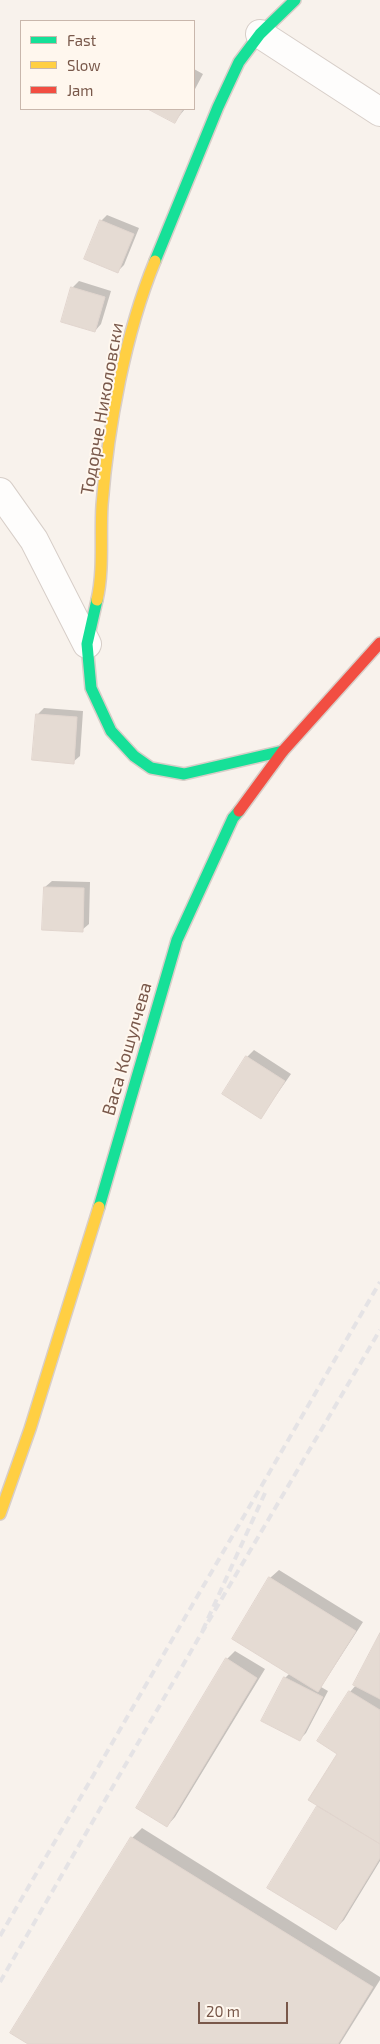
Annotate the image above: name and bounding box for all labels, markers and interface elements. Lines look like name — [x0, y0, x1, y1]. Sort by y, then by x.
legend — [20, 20, 195, 110]
text: Fast — [67, 31, 96, 49]
text: Slow — [67, 56, 101, 74]
text: Jam — [67, 81, 93, 99]
street label: Тодорче Николовски — [76, 321, 128, 497]
street label: Васа Кошулчева — [98, 980, 156, 1118]
scale bar — [200, 1992, 290, 2024]
text: 20 m — [206, 2002, 240, 2020]

